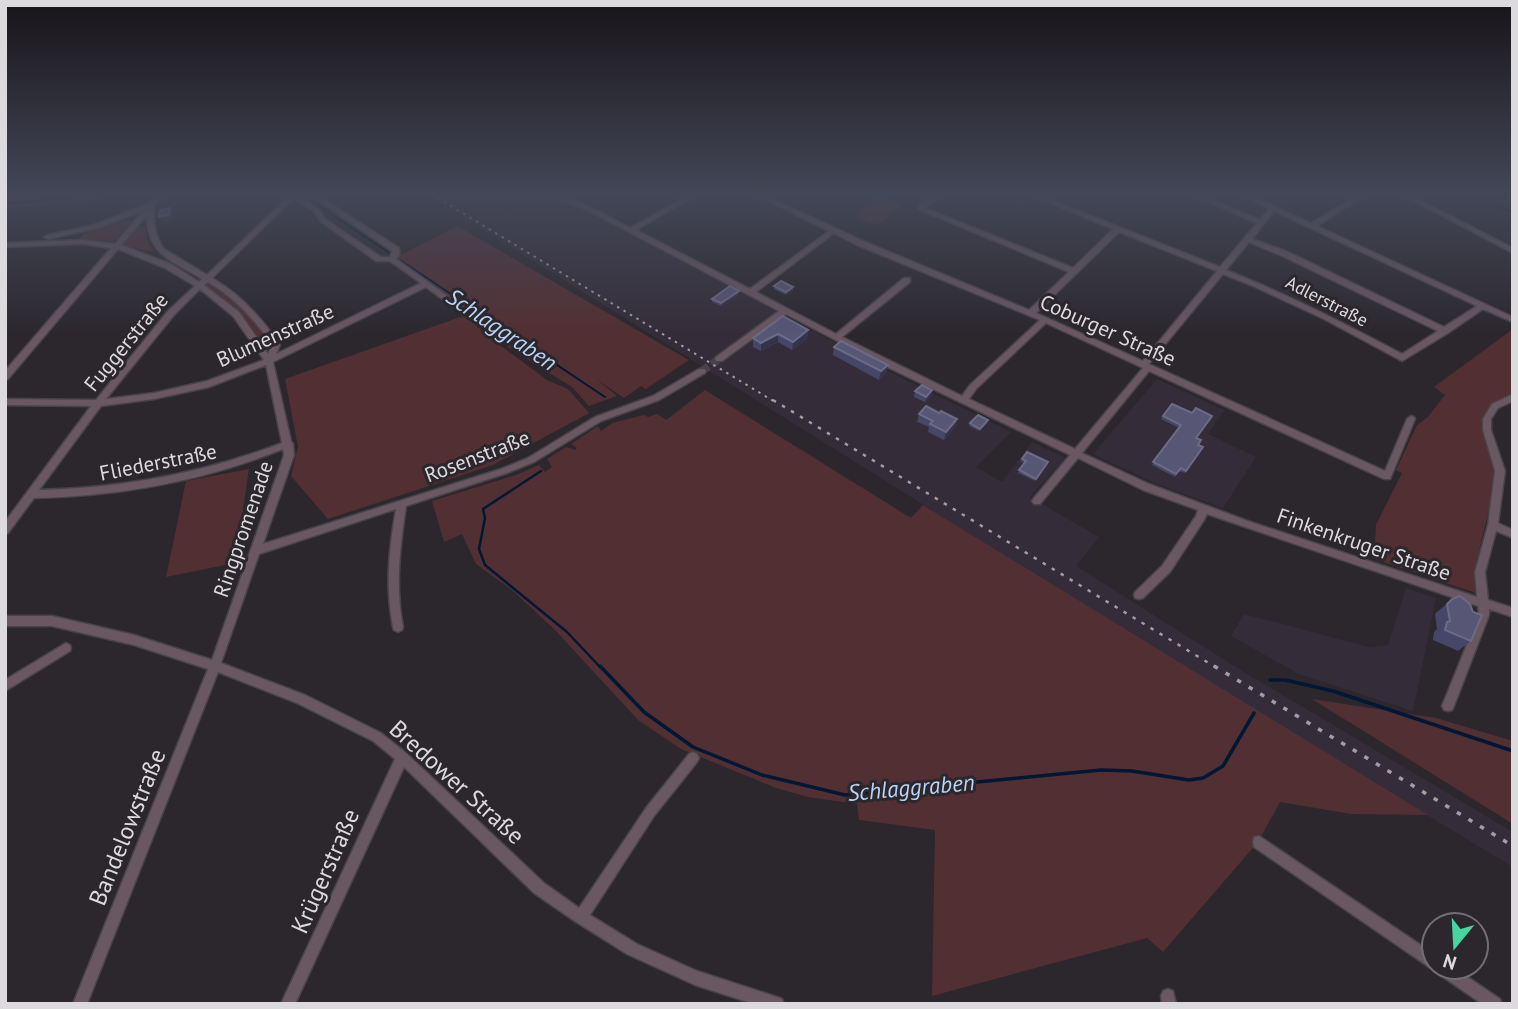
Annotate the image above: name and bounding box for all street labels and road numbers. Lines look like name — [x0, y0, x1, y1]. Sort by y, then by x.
street label: Adlerstraße — [1282, 270, 1372, 332]
street label: Fuggerstraße — [78, 287, 174, 397]
street label: Coburger Straße — [1036, 288, 1180, 372]
street label: Blumenstraße — [212, 297, 338, 373]
street label: Rosenstraße — [421, 424, 533, 488]
street label: Fliederstraße — [97, 437, 219, 487]
street label: Ringpromenade — [207, 457, 279, 601]
street label: Finkenkruger Straße — [1274, 502, 1454, 586]
street label: Bredower Straße — [383, 713, 531, 851]
street label: Bandelowstraße — [82, 744, 172, 910]
street label: Krügerstraße — [284, 804, 366, 938]

